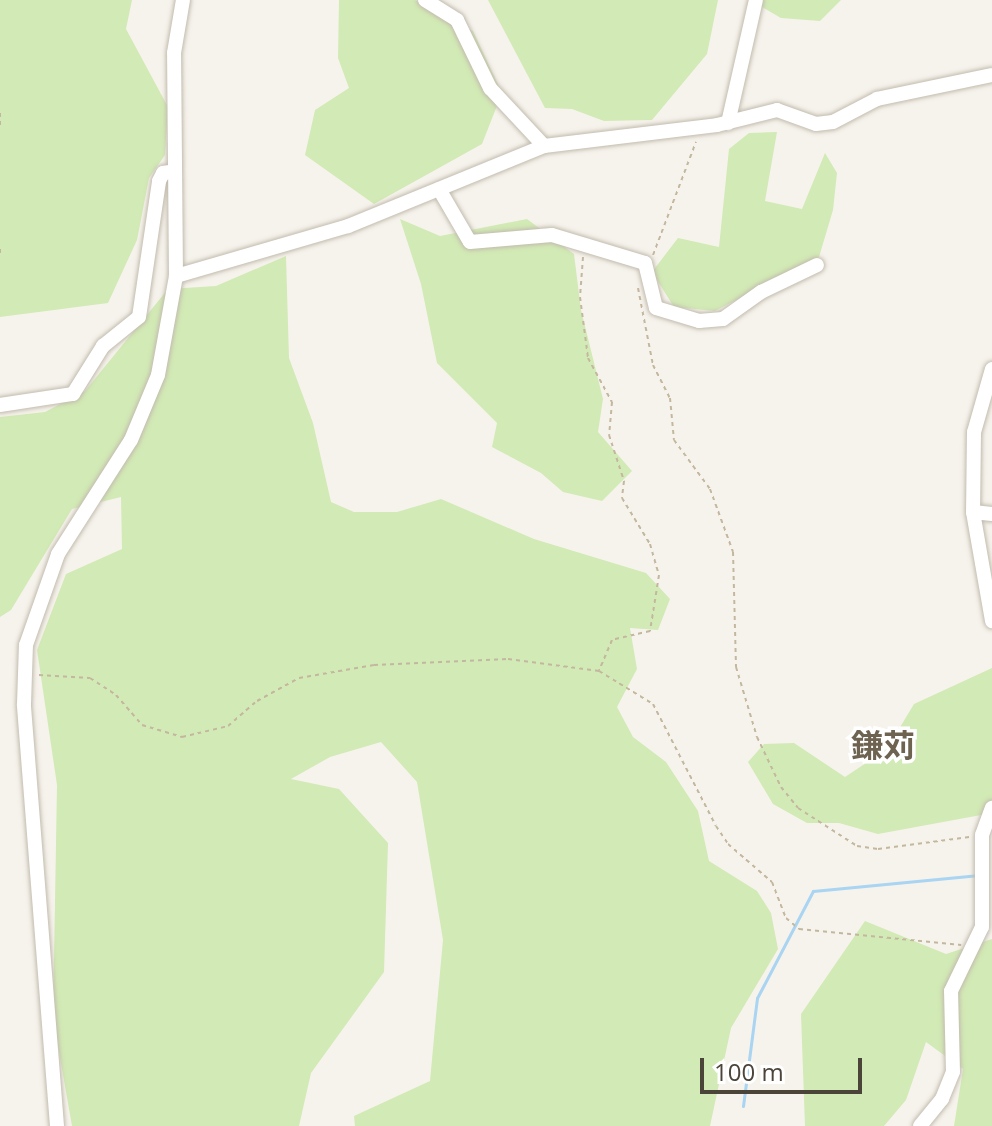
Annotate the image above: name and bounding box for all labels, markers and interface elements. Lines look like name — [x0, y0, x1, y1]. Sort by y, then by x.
district label: 鎌苅 — [851, 726, 915, 764]
scale bar — [704, 1042, 866, 1092]
text: 100 m — [714, 1055, 784, 1088]

